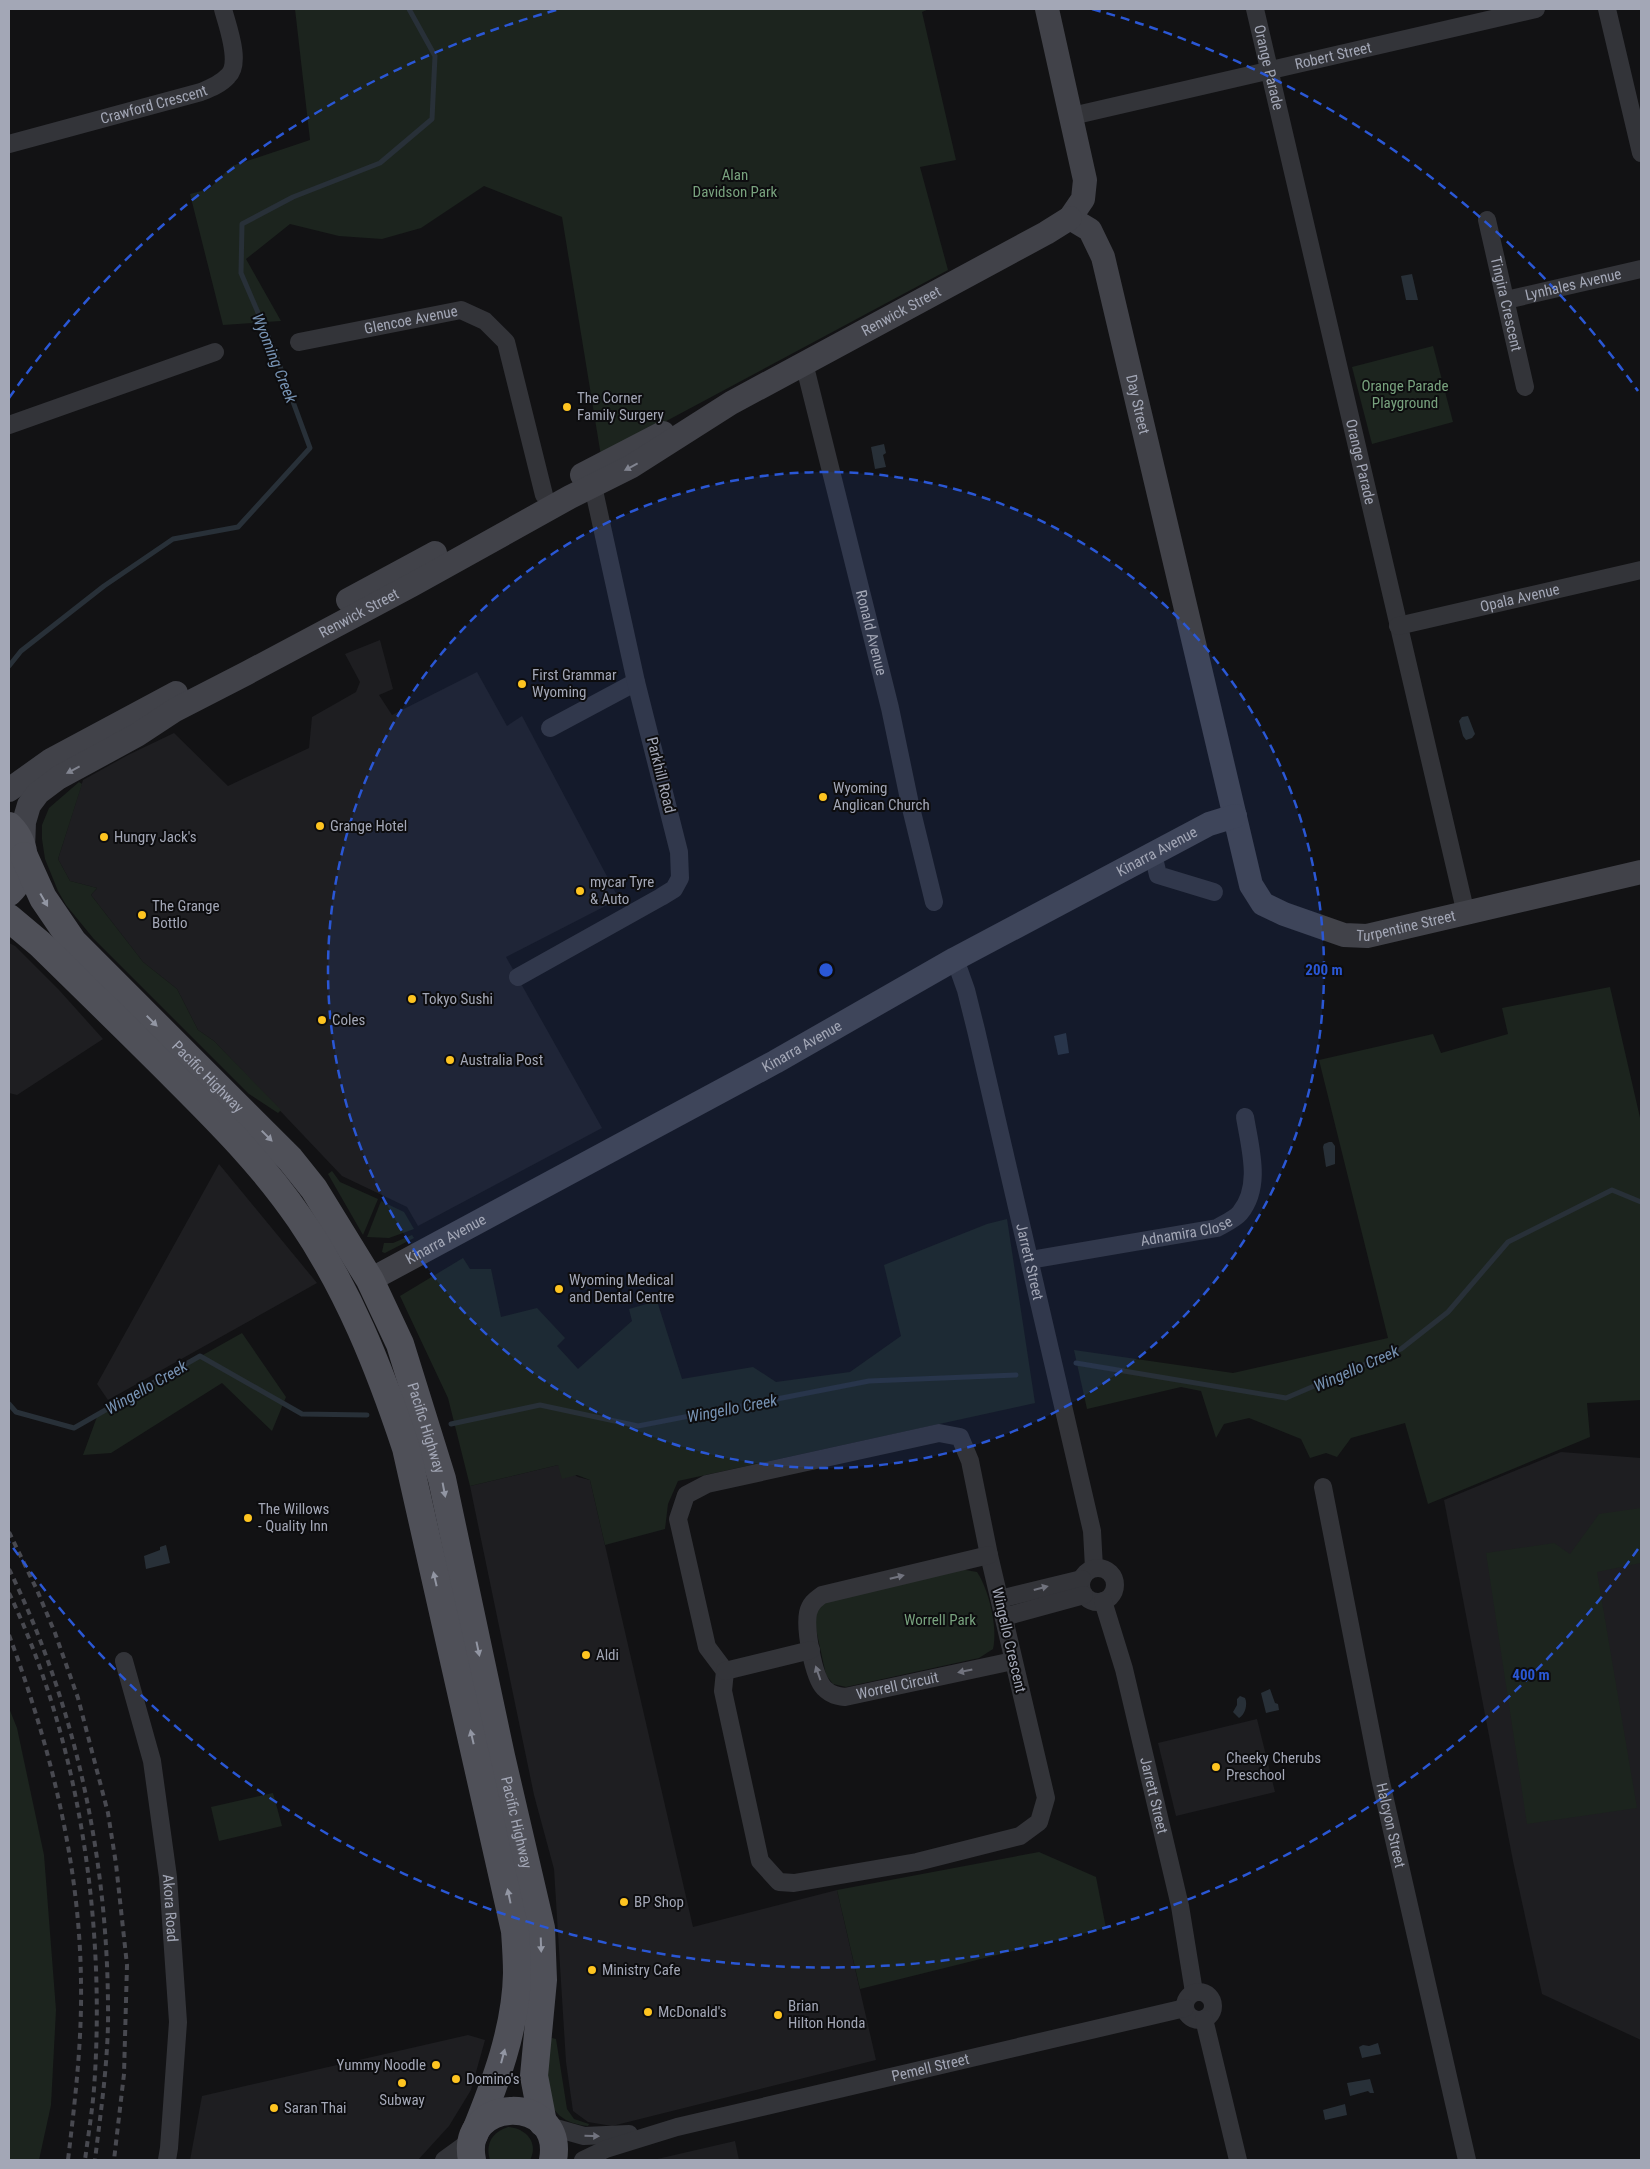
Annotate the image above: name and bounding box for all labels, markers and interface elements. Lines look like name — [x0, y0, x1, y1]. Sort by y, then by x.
street label: Orange Parade — [1250, 23, 1287, 112]
street label: Robert Street — [1293, 38, 1373, 73]
street label: Crawford Crescent — [98, 81, 210, 128]
park label: Alan Davidson Park — [693, 166, 778, 201]
street label: Tingira Crescent — [1487, 255, 1526, 353]
street label: Lynhales Avenue — [1523, 265, 1623, 304]
street label: Renwick Street — [858, 282, 944, 340]
street label: Glencoe Avenue — [363, 302, 459, 338]
water label: Wyoming Creek — [248, 311, 302, 407]
street label: Day Street — [1122, 373, 1153, 436]
park label: Orange Parade Playground — [1362, 377, 1448, 412]
place label: The Corner Family Surgery — [577, 389, 664, 424]
marker: The Corner Family Surgery — [561, 401, 573, 413]
street label: Orange Parade — [1342, 417, 1379, 506]
one-way arrow — [624, 463, 638, 471]
street label: Opala Avenue — [1478, 580, 1561, 616]
street label: Renwick Street — [316, 585, 402, 642]
street label: Ronald Avenue — [852, 588, 891, 677]
place label: First Grammar Wyoming — [532, 666, 617, 701]
marker: First Grammar Wyoming — [516, 678, 528, 690]
street label: Parkhill Road — [643, 735, 679, 815]
one-way arrow — [66, 766, 81, 774]
place label: Wyoming Anglican Church — [833, 779, 930, 814]
marker: Wyoming Anglican Church — [817, 791, 829, 803]
place label: Grange Hotel — [330, 817, 407, 835]
marker: Grange Hotel — [314, 820, 326, 832]
street label: Kinarra Avenue — [1113, 823, 1200, 880]
place label: Hungry Jack's — [114, 828, 197, 846]
marker: Hungry Jack's — [98, 831, 110, 843]
place label: mycar Tyre & Auto — [590, 873, 654, 908]
marker: mycar Tyre & Auto — [574, 885, 586, 897]
one-way arrow — [40, 894, 49, 907]
place label: The Grange Bottlo — [152, 897, 220, 932]
street label: Turpentine Street — [1356, 907, 1457, 945]
marker: The Grange Bottlo — [136, 909, 148, 921]
centre of rings — [817, 961, 835, 979]
text: 200 m — [1305, 961, 1343, 979]
place label: Tokyo Sushi — [422, 990, 493, 1008]
marker: Tokyo Sushi — [406, 993, 418, 1005]
place label: Coles — [332, 1011, 366, 1029]
marker: Coles — [316, 1014, 328, 1026]
one-way arrow — [145, 1015, 157, 1027]
street label: Kinarra Avenue — [759, 1017, 845, 1076]
street label: Pacific Highway — [168, 1037, 247, 1116]
place label: Australia Post — [460, 1051, 543, 1069]
marker: Australia Post — [444, 1054, 456, 1066]
one-way arrow — [261, 1130, 273, 1142]
street label: Kinarra Avenue — [402, 1210, 489, 1268]
street label: Adnamira Close — [1139, 1212, 1236, 1250]
street label: Jarrett Street — [1012, 1222, 1047, 1302]
place label: Wyoming Medical and Dental Centre — [569, 1271, 674, 1306]
marker: Wyoming Medical and Dental Centre — [553, 1283, 565, 1295]
water label: Wingello Creek — [1311, 1341, 1403, 1396]
water label: Wingello Creek — [102, 1356, 191, 1418]
street label: Pacific Highway — [404, 1380, 449, 1475]
water label: Wingello Creek — [685, 1390, 780, 1427]
one-way arrow — [440, 1483, 448, 1498]
place label: The Willows - Quality Inn — [258, 1500, 330, 1535]
marker: The Willows - Quality Inn — [242, 1512, 254, 1524]
one-way arrow — [431, 1571, 439, 1586]
one-way arrow — [890, 1573, 905, 1581]
one-way arrow — [1033, 1584, 1048, 1592]
street label: Wingello Crescent — [988, 1586, 1030, 1694]
park label: Worrell Park — [904, 1611, 976, 1629]
one-way arrow — [474, 1642, 482, 1657]
place label: Aldi — [596, 1646, 619, 1664]
marker: Aldi — [580, 1649, 592, 1661]
one-way arrow — [814, 1666, 821, 1681]
text: 400 m — [1512, 1666, 1550, 1684]
one-way arrow — [958, 1667, 973, 1675]
street label: Worrell Circuit — [855, 1668, 940, 1703]
one-way arrow — [468, 1730, 476, 1745]
place label: Cheeky Cherubs Preschool — [1226, 1749, 1321, 1784]
street label: Jarrett Street — [1136, 1755, 1172, 1835]
marker: Cheeky Cherubs Preschool — [1210, 1761, 1222, 1773]
street label: Pacific Highway — [497, 1775, 536, 1870]
street label: Halcyon Street — [1372, 1781, 1409, 1869]
street label: Akora Road — [159, 1873, 181, 1943]
one-way arrow — [504, 1887, 512, 1903]
place label: BP Shop — [634, 1893, 684, 1911]
marker: BP Shop — [618, 1896, 630, 1908]
one-way arrow — [538, 1937, 546, 1953]
place label: Ministry Cafe — [602, 1961, 680, 1979]
marker: Ministry Cafe — [586, 1964, 598, 1976]
place label: Brian Hilton Honda — [788, 1997, 865, 2032]
place label: McDonald's — [658, 2003, 727, 2021]
marker: McDonald's — [642, 2006, 654, 2018]
marker: Brian Hilton Honda — [772, 2009, 784, 2021]
one-way arrow — [499, 2048, 507, 2064]
street label: Pemell Street — [890, 2050, 971, 2085]
place label: Yummy Noodle — [337, 2056, 426, 2074]
marker: Yummy Noodle — [430, 2059, 442, 2071]
place label: Domino's — [466, 2070, 520, 2088]
marker: Domino's — [450, 2073, 462, 2085]
marker: Subway — [396, 2077, 408, 2089]
place label: Subway — [379, 2091, 425, 2109]
place label: Saran Thai — [284, 2099, 347, 2117]
marker: Saran Thai — [268, 2102, 280, 2114]
one-way arrow — [584, 2133, 600, 2141]

